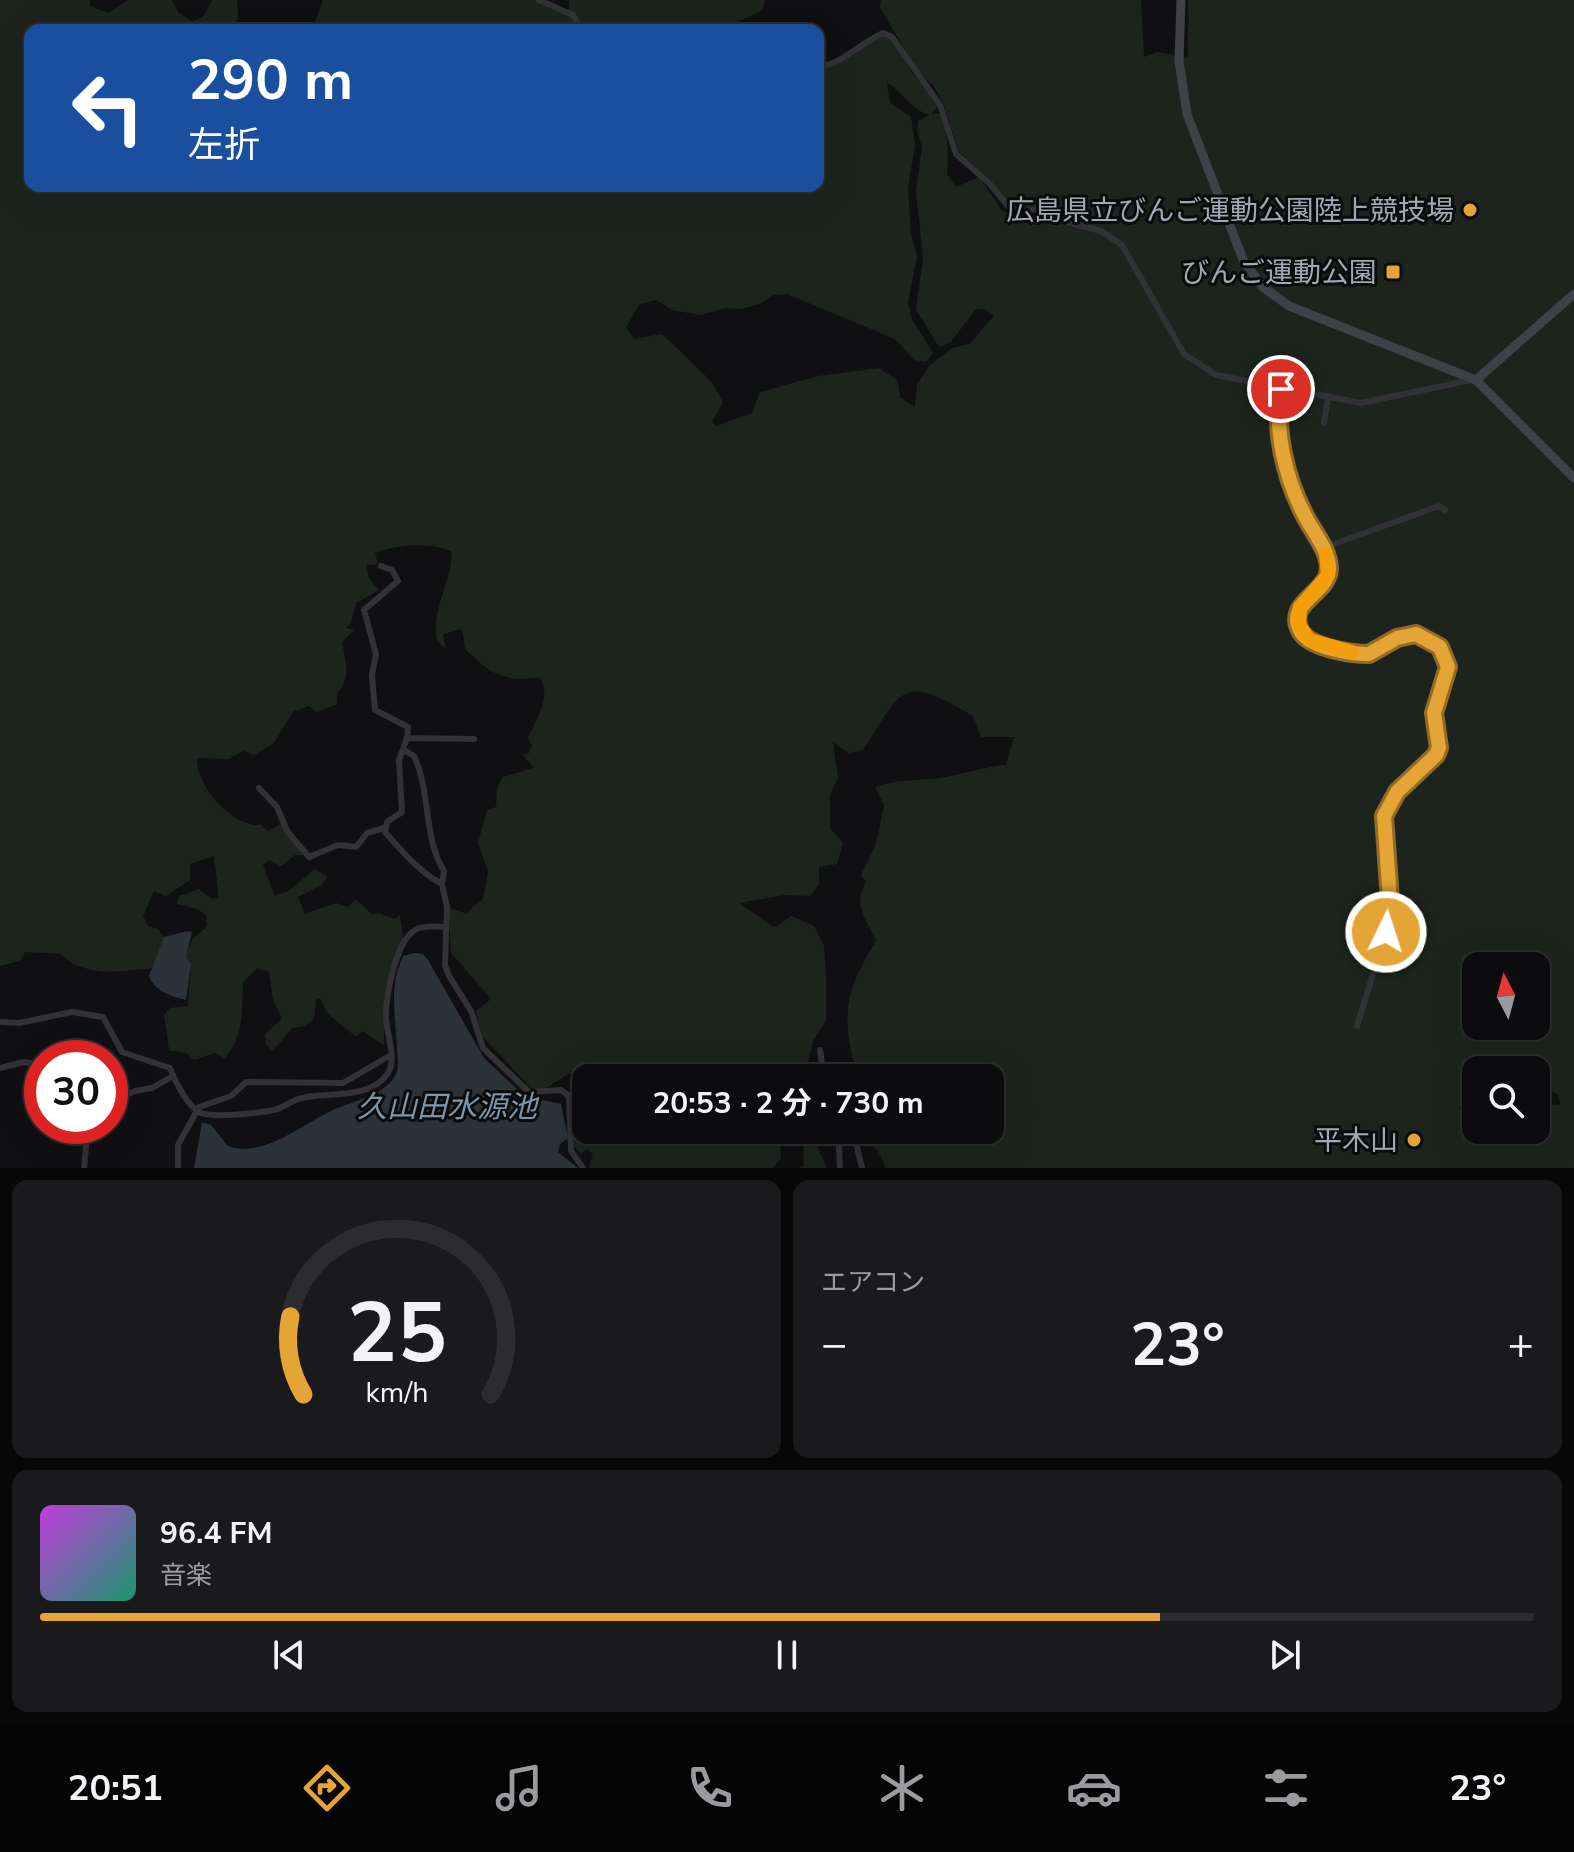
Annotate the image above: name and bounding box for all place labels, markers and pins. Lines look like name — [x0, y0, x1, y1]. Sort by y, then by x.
place label: 広島県立びんご運動公園陸上競技場 — [1006, 192, 1454, 230]
marker: 広島県立びんご運動公園陸上競技場 — [1461, 201, 1479, 219]
place label: びんご運動公園 — [1181, 254, 1377, 292]
marker: びんご運動公園 — [1384, 263, 1402, 281]
pin — [1247, 355, 1315, 423]
place label: 平木山 — [1314, 1122, 1398, 1160]
marker: 平木山 — [1405, 1131, 1423, 1149]

